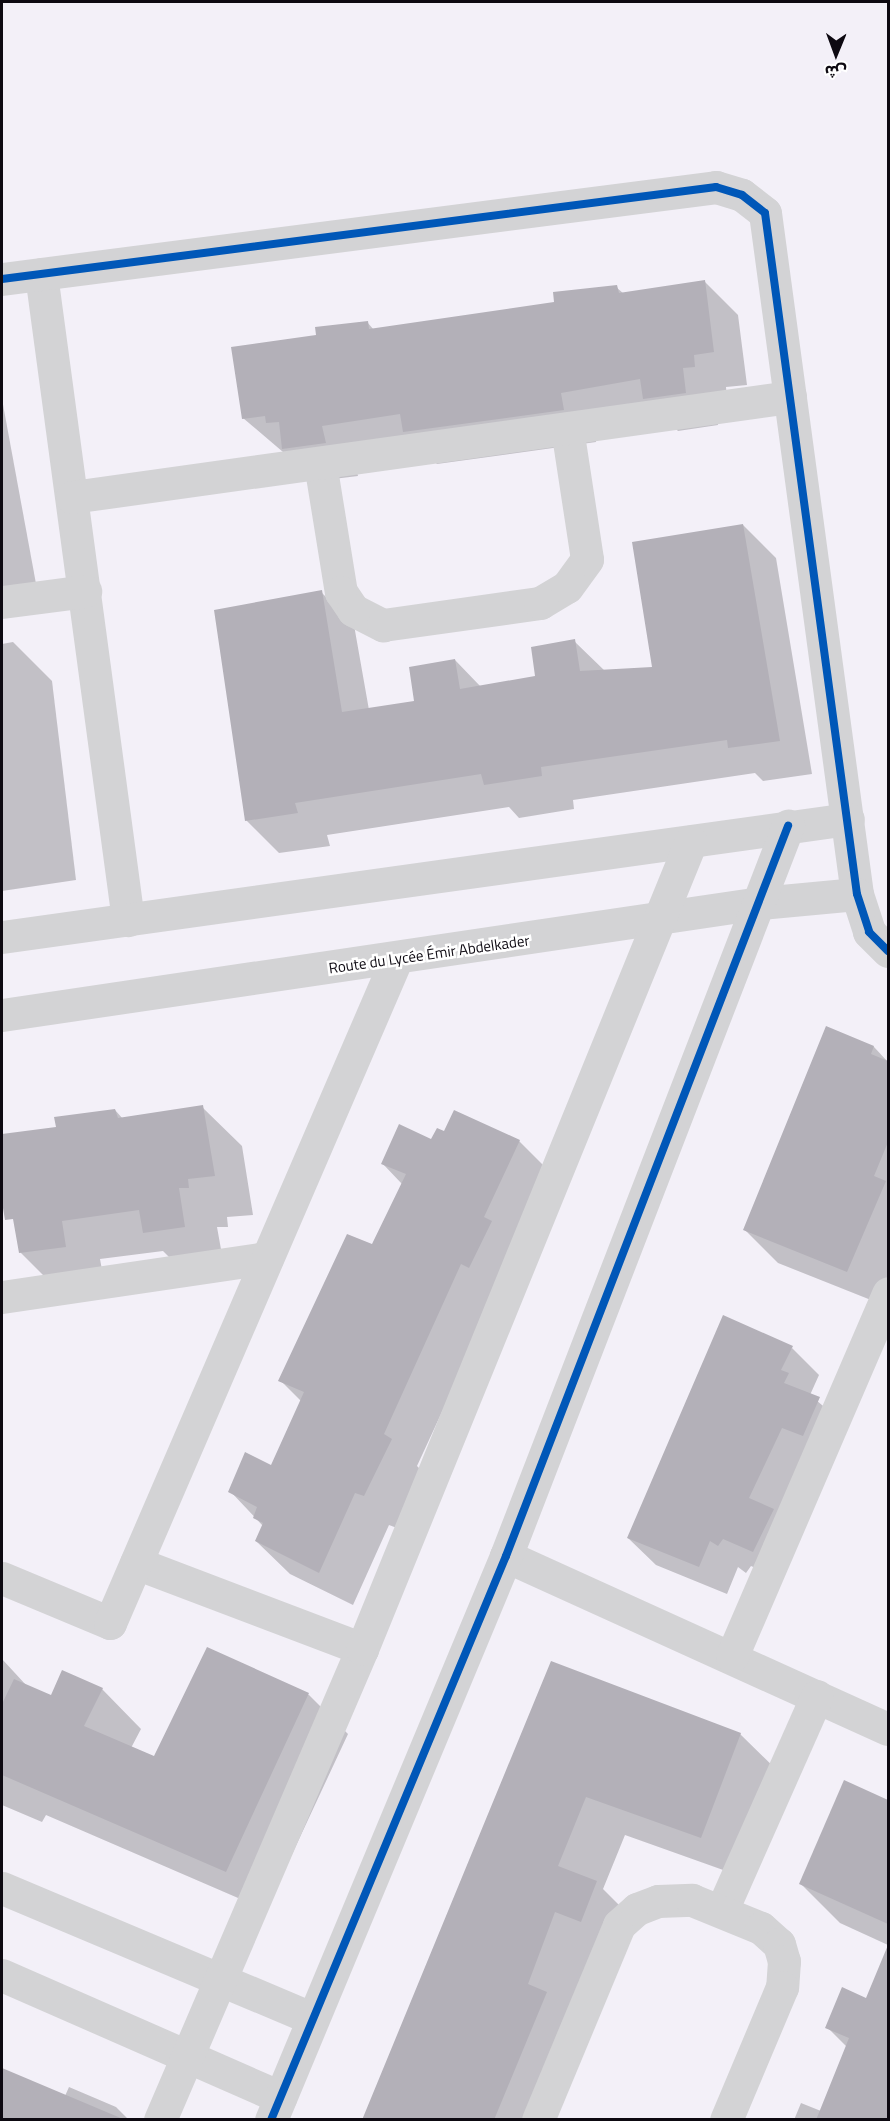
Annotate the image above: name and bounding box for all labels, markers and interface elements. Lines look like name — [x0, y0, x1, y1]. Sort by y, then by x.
north arrow — [806, 24, 866, 84]
text: ش — [825, 60, 847, 84]
street label: Route du Lycée Émir Abdelkader — [327, 931, 531, 977]

